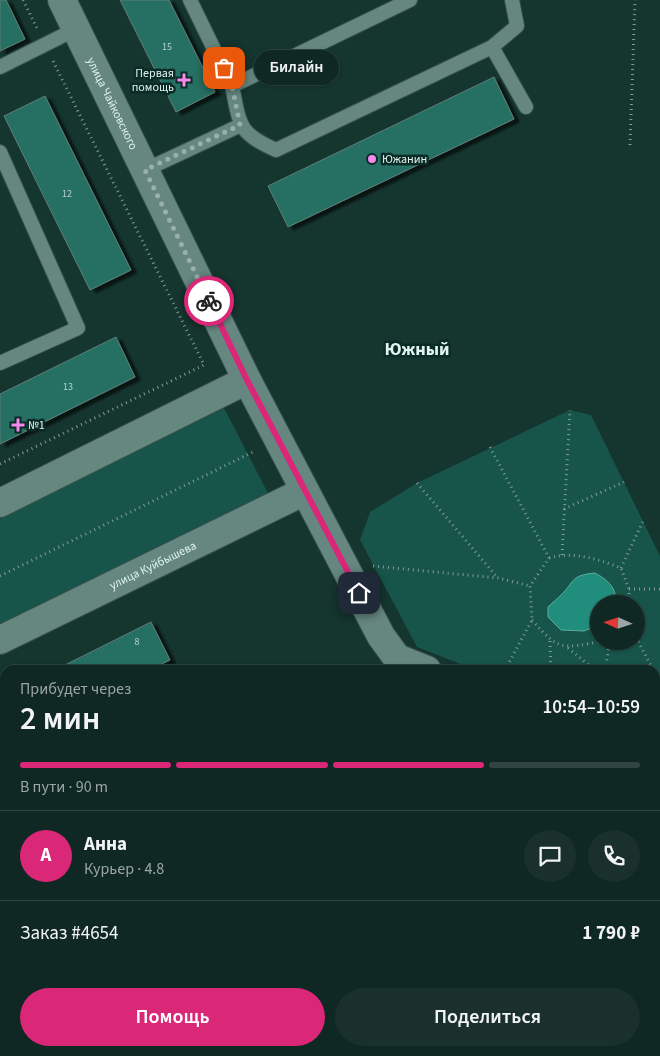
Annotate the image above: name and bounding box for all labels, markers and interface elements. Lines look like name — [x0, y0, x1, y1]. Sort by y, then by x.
house number: 15 — [162, 40, 172, 54]
pin — [203, 47, 245, 89]
callout: Билайн — [254, 50, 339, 86]
icon: bag — [210, 54, 238, 82]
street label: улица Чайковского — [82, 55, 142, 153]
text: Билайн — [269, 56, 324, 78]
place label: Первая помощь — [132, 65, 174, 96]
marker: Первая помощь — [178, 74, 190, 86]
place label: Южанин — [382, 151, 427, 168]
marker: Южанин — [366, 153, 378, 165]
house number: 12 — [62, 187, 72, 201]
courier — [184, 276, 234, 326]
icon: bike — [195, 287, 223, 315]
district label: Южный — [385, 337, 449, 362]
house number: 13 — [63, 380, 73, 394]
place label: №1 — [28, 417, 45, 434]
marker: №1 — [12, 419, 24, 431]
street label: улица Куйбышева — [107, 537, 199, 594]
pin — [338, 572, 380, 614]
icon: home — [345, 579, 373, 607]
north arrow — [590, 595, 645, 650]
map controls — [590, 595, 645, 650]
house number: 8 — [135, 635, 140, 649]
text: Прибудет через — [20, 678, 131, 700]
text: 10:54–10:59 — [542, 694, 640, 721]
text: 2 мин — [20, 696, 100, 742]
text: В пути · 90 m — [20, 776, 108, 798]
button: chat — [524, 830, 576, 882]
button: phone — [588, 830, 640, 882]
text: Анна — [84, 831, 127, 858]
text: А — [41, 842, 51, 869]
text: Курьер · 4.8 — [84, 858, 164, 880]
text: Заказ #4654 — [20, 920, 119, 947]
text: 1 790 ₽ — [582, 920, 640, 947]
button: Помощь — [20, 988, 325, 1046]
button: Поделиться — [335, 988, 640, 1046]

